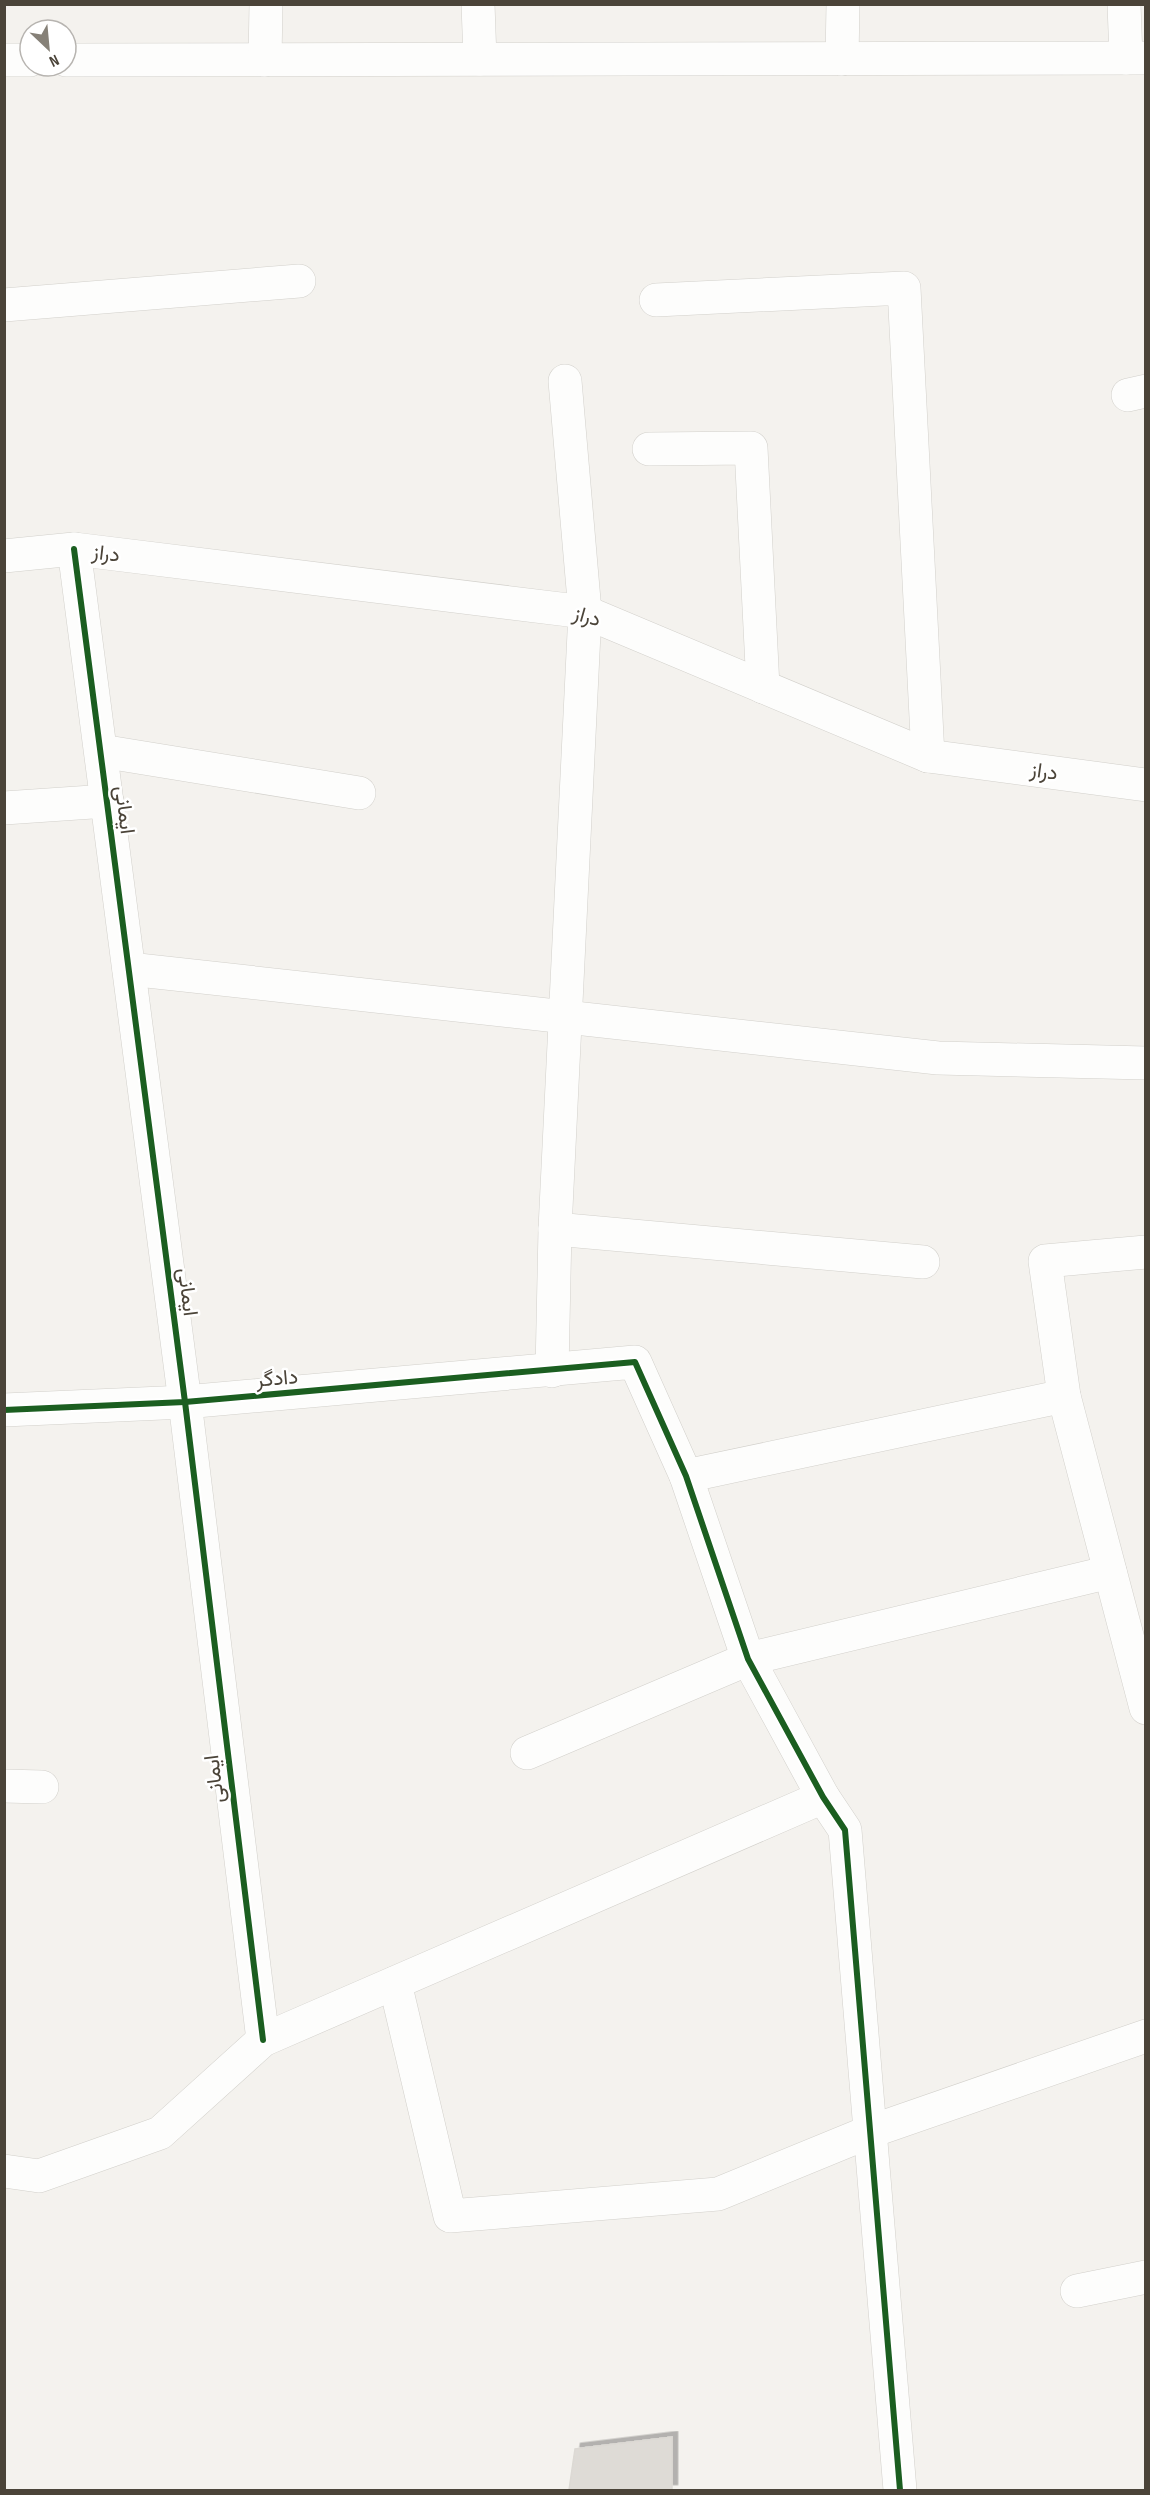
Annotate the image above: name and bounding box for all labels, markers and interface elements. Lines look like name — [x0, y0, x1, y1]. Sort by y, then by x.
north arrow — [18, 18, 78, 78]
text: N — [46, 50, 62, 71]
street label: دراز — [90, 539, 121, 568]
street label: دراز — [569, 600, 604, 632]
street label: دراز — [1027, 757, 1059, 786]
street label: ایمانی — [109, 784, 140, 836]
street label: ایمانی — [172, 1266, 203, 1318]
street label: دادگر — [254, 1364, 299, 1393]
street label: ایمانی — [199, 1753, 230, 1805]

